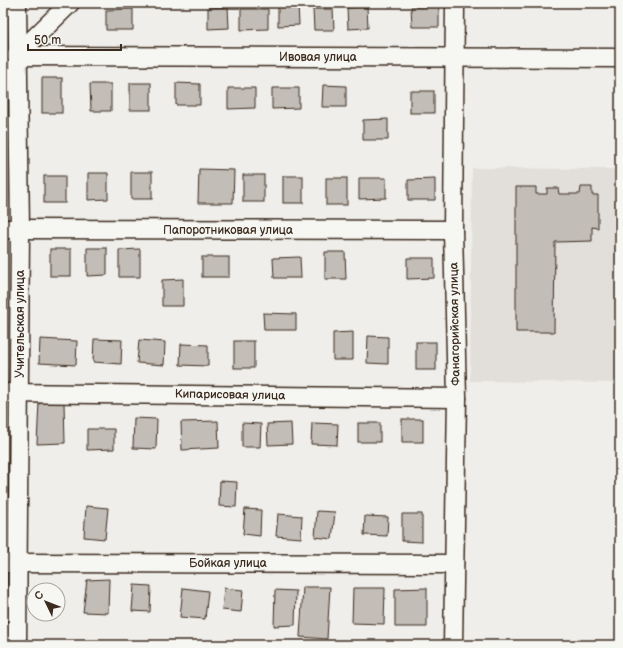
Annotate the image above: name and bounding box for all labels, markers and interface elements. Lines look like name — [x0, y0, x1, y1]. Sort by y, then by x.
scale bar — [28, 26, 121, 52]
text: 50 m — [34, 33, 61, 48]
street label: Ивовая улица — [279, 50, 357, 65]
street label: Папоротниковая улица — [163, 223, 293, 238]
street label: Фанагорийская улица — [446, 262, 464, 386]
street label: Учительская улица — [13, 270, 28, 378]
street label: Кипарисовая улица — [175, 387, 285, 403]
street label: Бойкая улица — [189, 556, 267, 571]
north arrow — [26, 582, 66, 622]
text: С — [32, 588, 47, 603]

